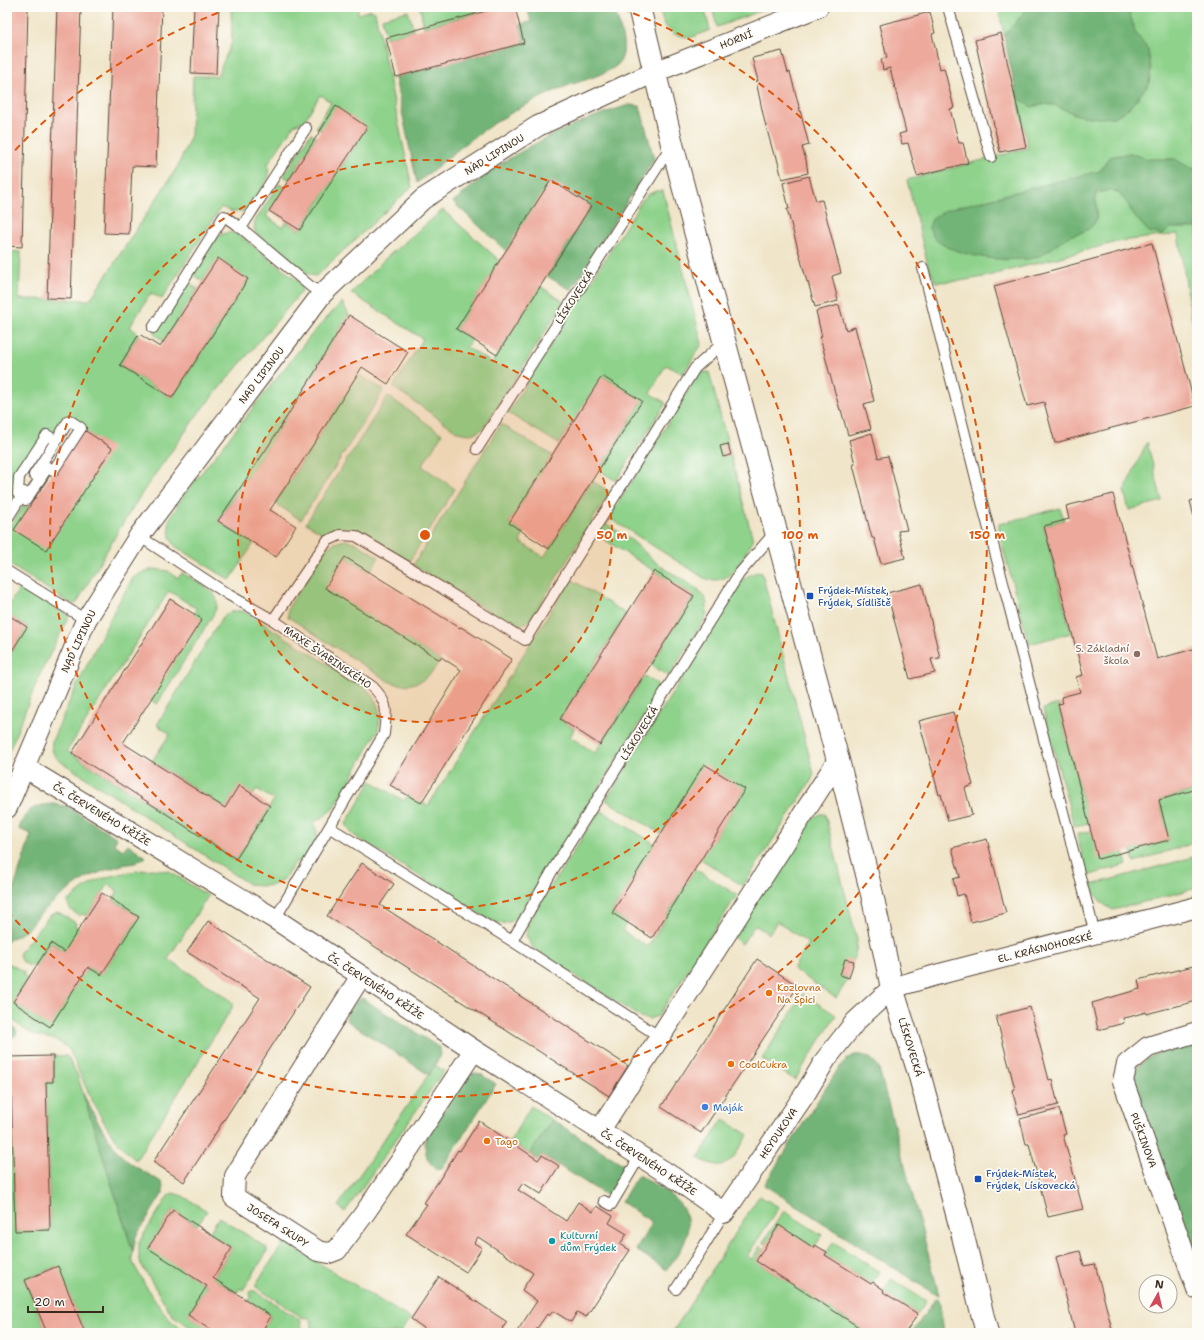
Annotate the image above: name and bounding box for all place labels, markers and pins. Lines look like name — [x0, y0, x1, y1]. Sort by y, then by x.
centre of rings — [418, 528, 432, 542]
place label: Frýdek-Místek, Frýdek, Sídliště — [818, 584, 891, 609]
marker: Frýdek-Místek, Frýdek, Sídliště — [805, 591, 815, 601]
place label: 5. Základní škola — [1075, 642, 1130, 667]
marker: 5. Základní škola — [1132, 649, 1142, 659]
place label: Kozlovna Na Špici — [777, 981, 822, 1006]
marker: Kozlovna Na Špici — [764, 988, 774, 998]
place label: CoolCukra — [739, 1058, 788, 1071]
marker: CoolCukra — [726, 1059, 736, 1069]
place label: Maják — [713, 1101, 744, 1114]
marker: Maják — [700, 1102, 710, 1112]
place label: Tago — [495, 1135, 518, 1148]
marker: Tago — [482, 1136, 492, 1146]
place label: Frýdek-Místek, Frýdek, Lískovecká — [986, 1167, 1076, 1192]
marker: Frýdek-Místek, Frýdek, Lískovecká — [973, 1174, 983, 1184]
place label: Kulturní dům Frýdek — [560, 1229, 617, 1254]
marker: Kulturní dům Frýdek — [547, 1236, 557, 1246]

